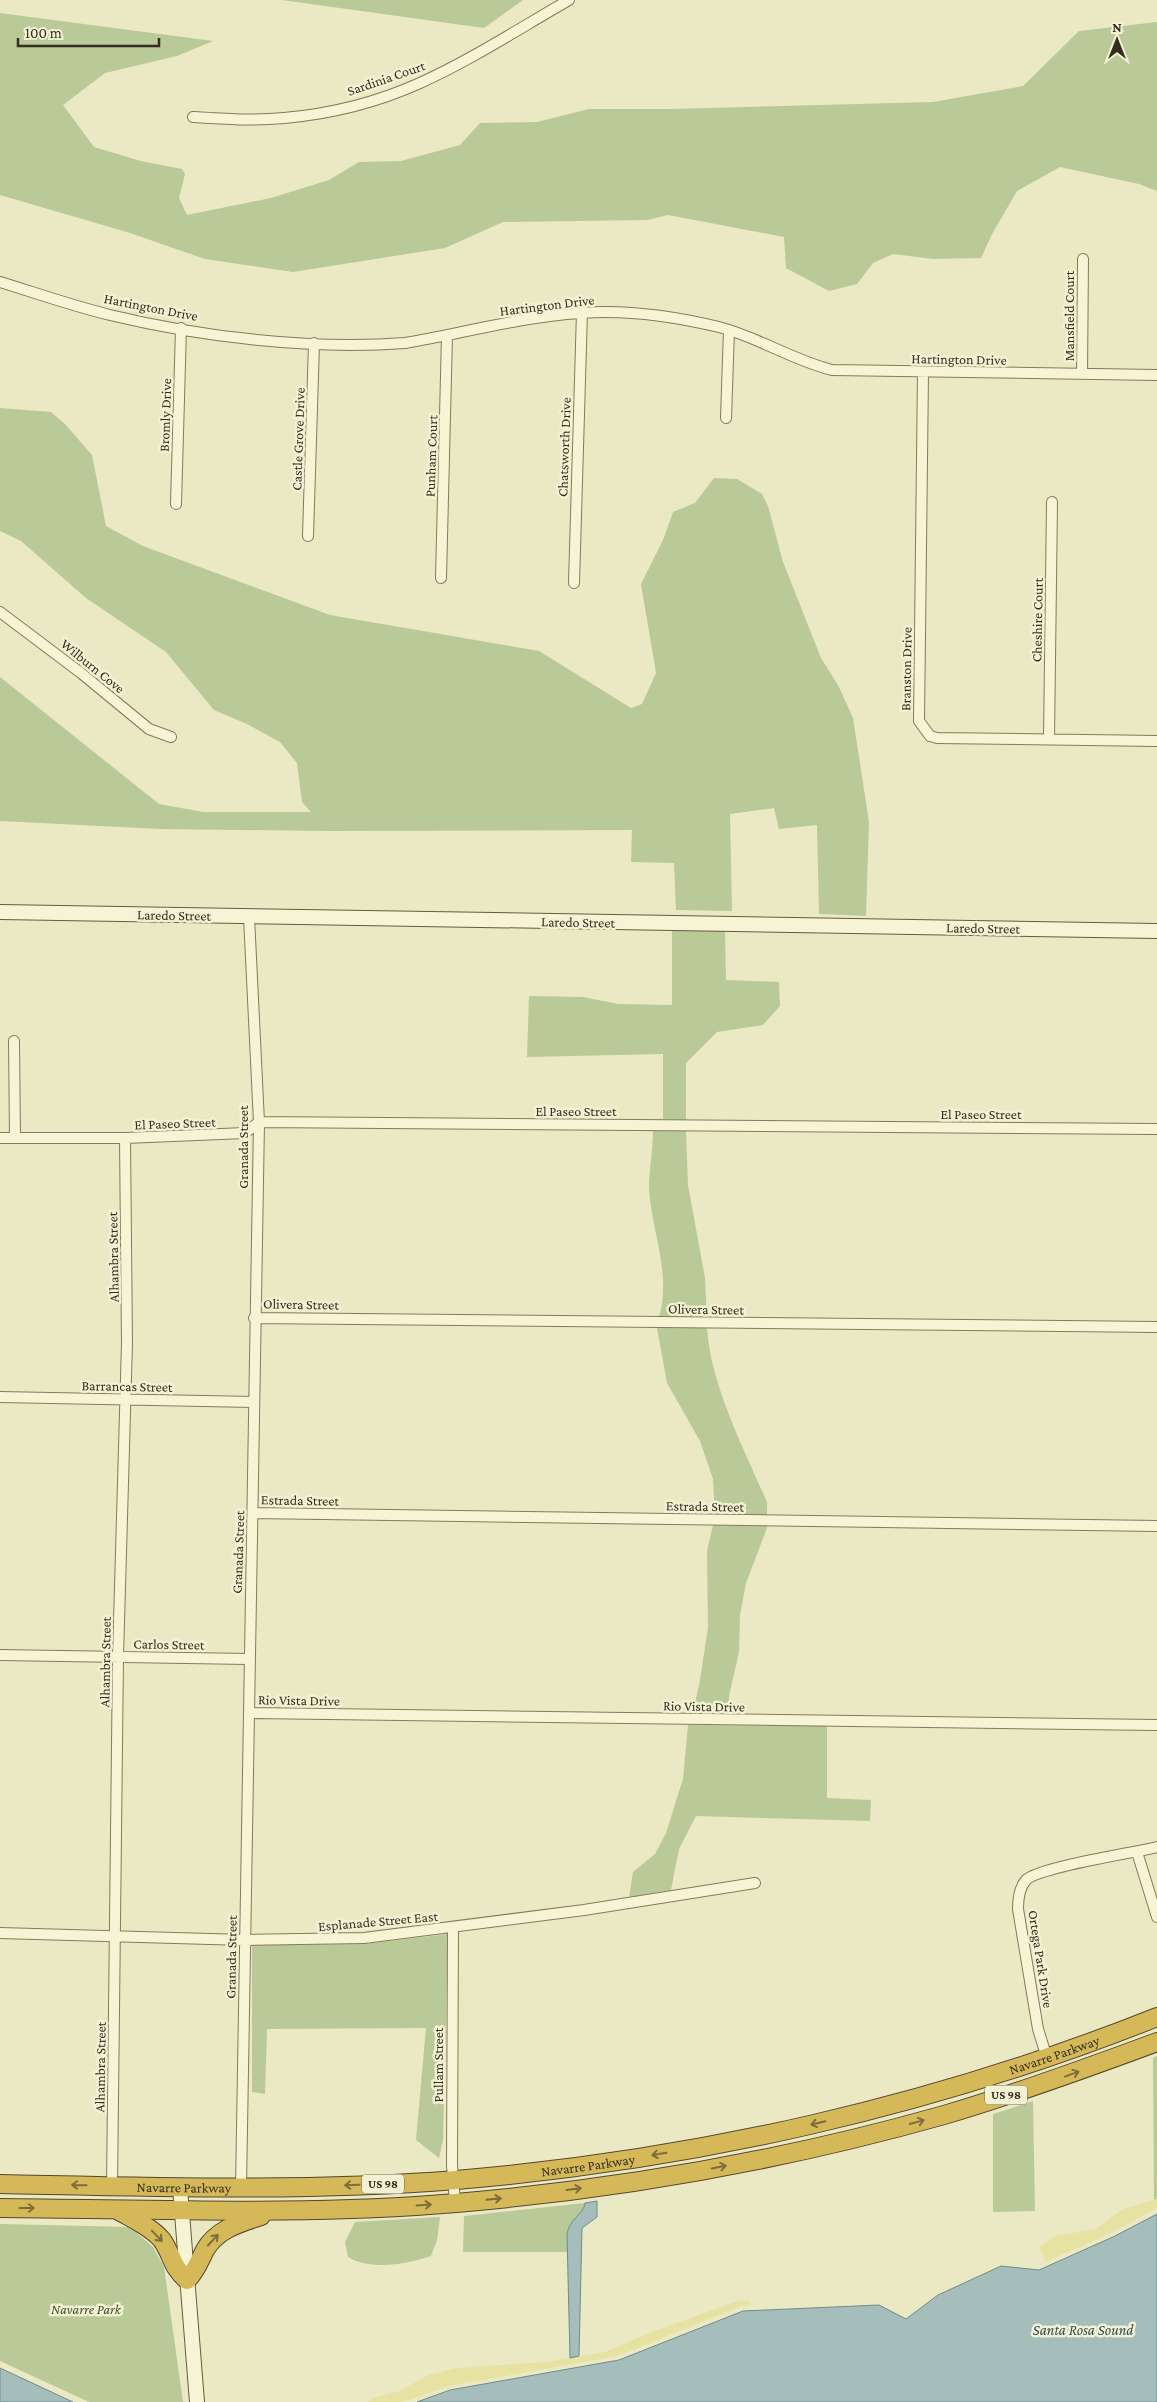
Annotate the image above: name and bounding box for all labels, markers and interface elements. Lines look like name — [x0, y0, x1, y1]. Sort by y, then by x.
scale bar — [18, 15, 159, 47]
north arrow — [1092, 15, 1142, 65]
text: N — [1112, 19, 1122, 35]
text: 100 m — [25, 25, 62, 41]
street label: Sardinia Court — [345, 57, 427, 99]
street label: Mansfield Court — [1061, 270, 1077, 361]
street label: Hartington Drive — [103, 290, 199, 324]
street label: Hartington Drive — [499, 291, 595, 319]
street label: Hartington Drive — [911, 350, 1007, 368]
street label: Bromly Drive — [156, 378, 174, 452]
street label: Castle Grove Drive — [288, 387, 308, 491]
street label: Chatsworth Drive — [554, 397, 574, 497]
street label: Punham Court — [422, 414, 440, 497]
street label: Cheshire Court — [1028, 577, 1046, 662]
street label: Branston Drive — [897, 627, 915, 711]
street label: Wilburn Cove — [58, 635, 128, 697]
street label: Laredo Street — [137, 906, 212, 924]
street label: Laredo Street — [541, 913, 616, 931]
street label: Laredo Street — [946, 919, 1021, 937]
street label: El Paseo Street — [535, 1103, 617, 1119]
street label: Granada Street — [235, 1105, 251, 1189]
street label: El Paseo Street — [940, 1106, 1022, 1122]
street label: El Paseo Street — [134, 1114, 216, 1132]
street label: Alhambra Street — [104, 1211, 122, 1302]
street label: Olivera Street — [263, 1295, 339, 1313]
street label: Olivera Street — [668, 1300, 744, 1318]
street label: Barrancas Street — [81, 1377, 173, 1395]
street label: Estrada Street — [261, 1491, 340, 1509]
street label: Estrada Street — [666, 1497, 745, 1515]
street label: Granada Street — [229, 1510, 247, 1594]
street label: Alhambra Street — [96, 1616, 114, 1707]
street label: Carlos Street — [133, 1635, 205, 1653]
street label: Rio Vista Drive — [258, 1691, 340, 1709]
street label: Rio Vista Drive — [663, 1697, 745, 1715]
street label: Esplanade Street East — [317, 1908, 439, 1934]
street label: Ortega Park Drive — [1025, 1909, 1057, 2009]
street label: Granada Street — [222, 1915, 240, 1999]
street label: Alhambra Street — [91, 2021, 109, 2112]
street label: Pullam Street — [430, 2027, 446, 2102]
street label: Navarre Parkway — [1007, 2032, 1102, 2078]
one-way arrow — [1064, 2069, 1079, 2078]
road number: US 98 — [985, 2086, 1027, 2104]
one-way arrow — [908, 2117, 924, 2127]
one-way arrow — [811, 2119, 827, 2128]
one-way arrow — [651, 2150, 667, 2160]
street label: Navarre Parkway — [540, 2151, 637, 2179]
one-way arrow — [711, 2162, 727, 2171]
road number: US 98 — [362, 2174, 404, 2194]
street label: Navarre Parkway — [137, 2179, 232, 2196]
one-way arrow — [344, 2180, 360, 2190]
one-way arrow — [71, 2181, 87, 2190]
one-way arrow — [566, 2184, 582, 2194]
one-way arrow — [486, 2194, 502, 2204]
one-way arrow — [415, 2201, 431, 2210]
one-way arrow — [18, 2203, 35, 2213]
one-way arrow — [151, 2230, 163, 2242]
one-way arrow — [207, 2234, 219, 2247]
park label: Navarre Park — [51, 2301, 122, 2317]
water label: Santa Rosa Sound — [1033, 2322, 1134, 2338]

